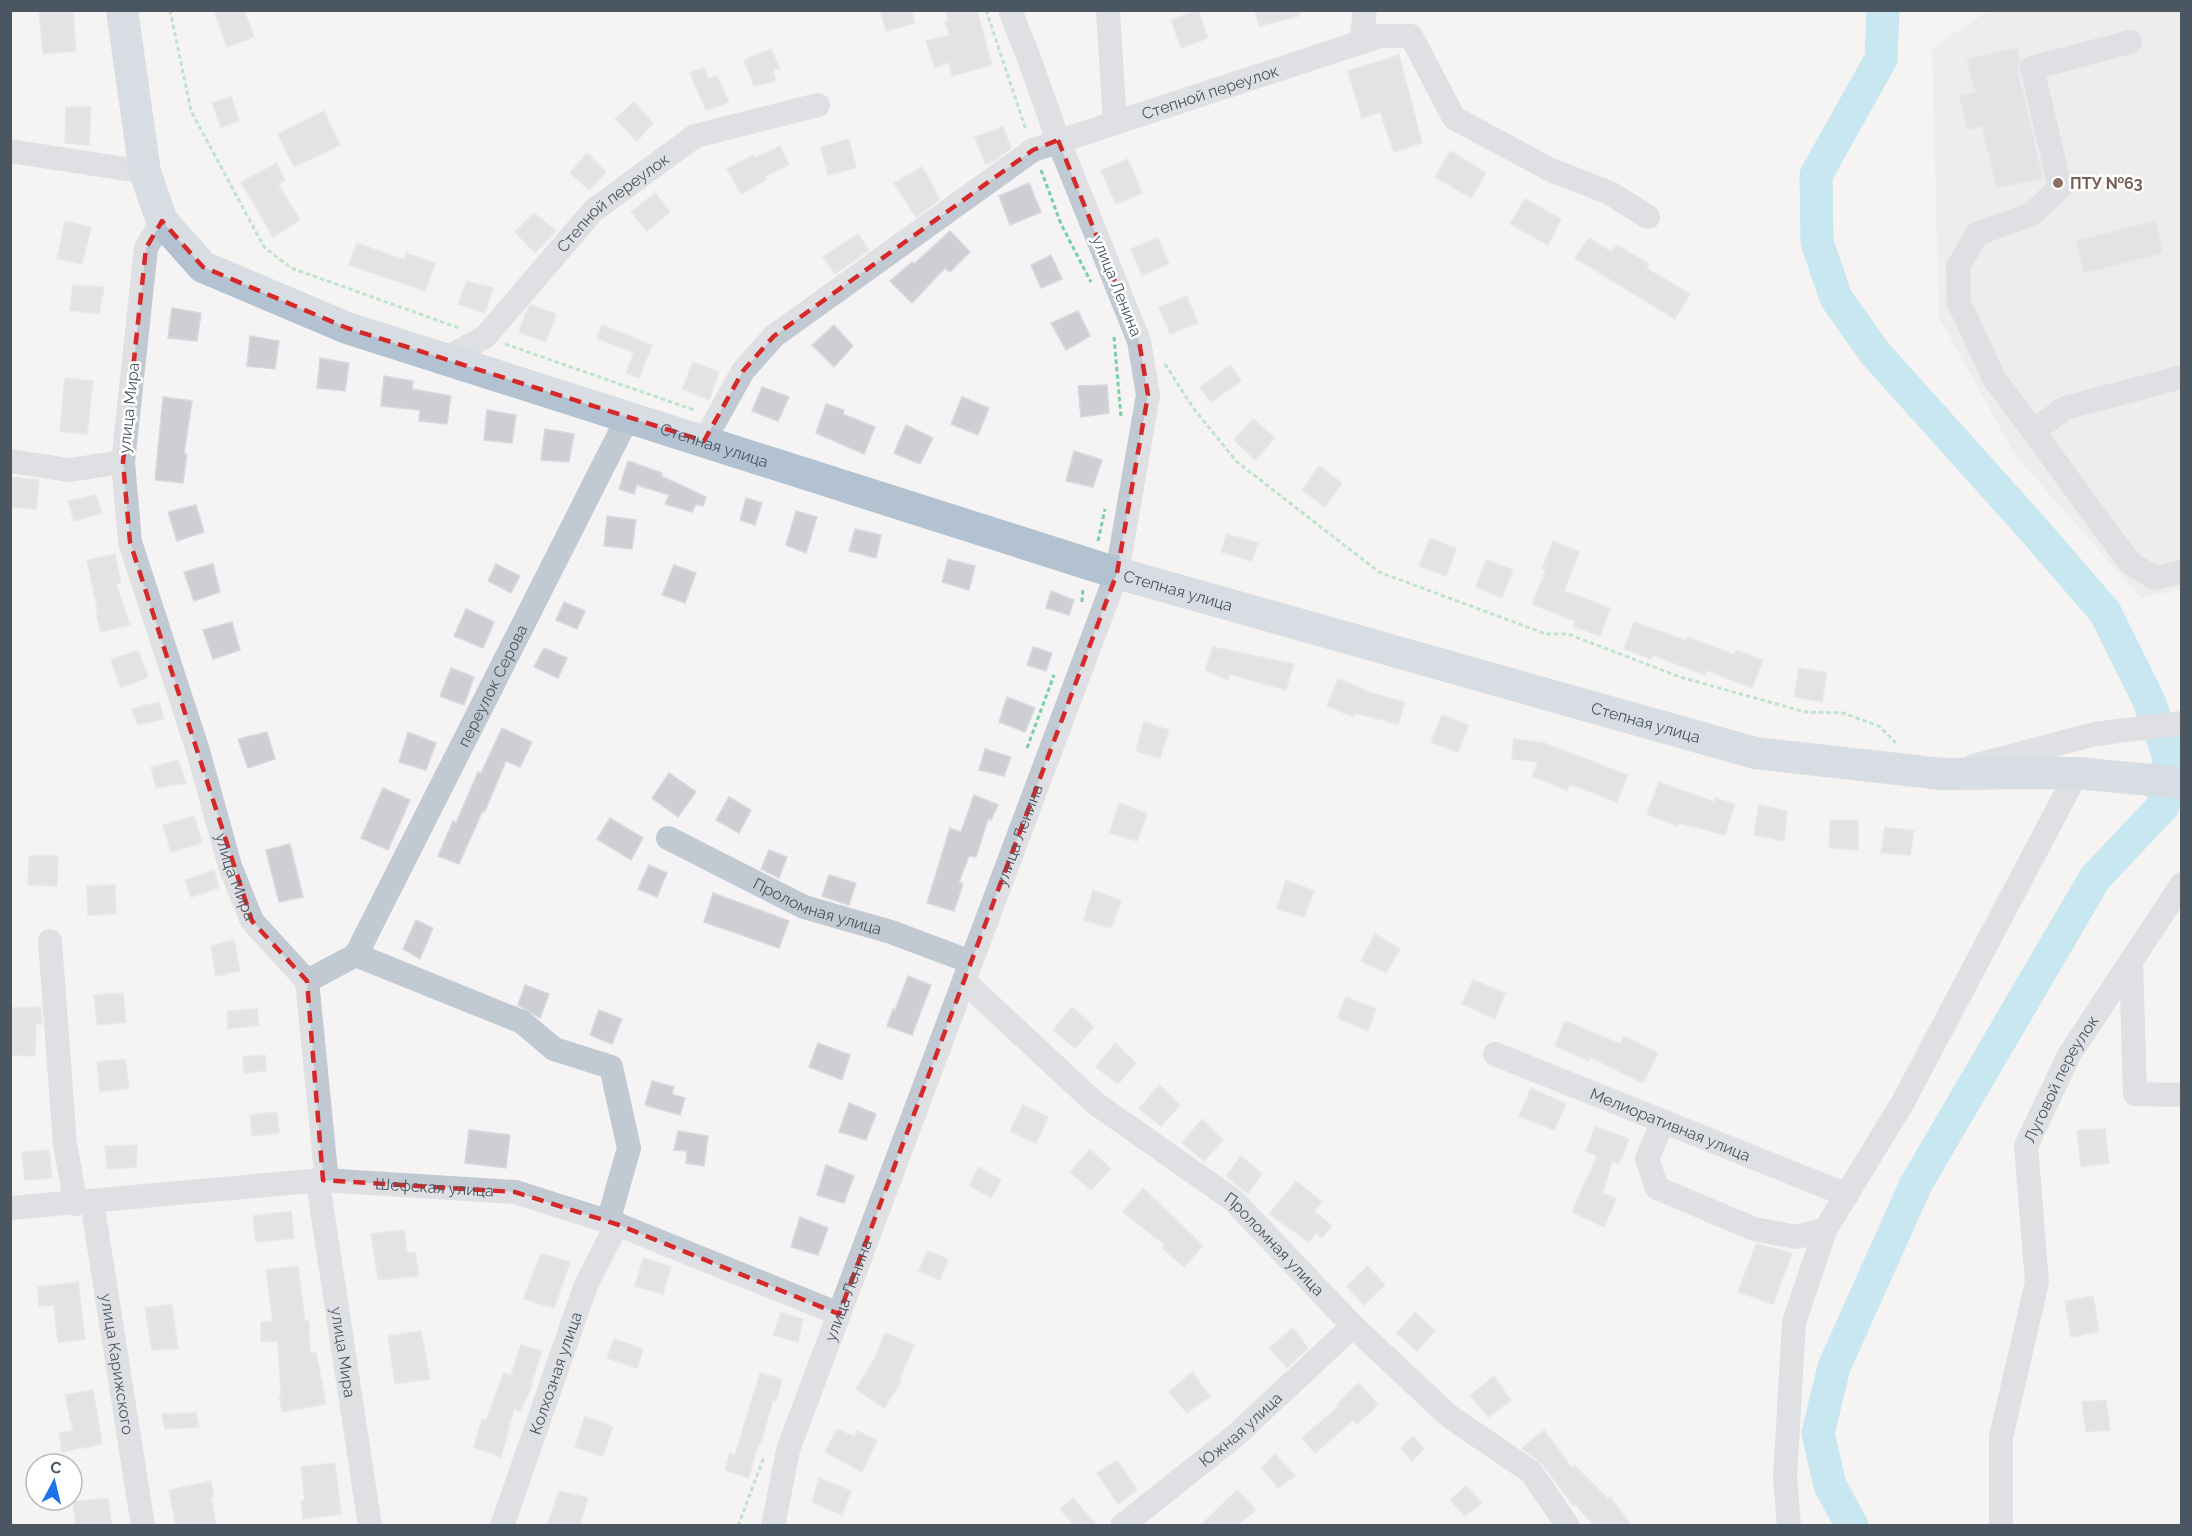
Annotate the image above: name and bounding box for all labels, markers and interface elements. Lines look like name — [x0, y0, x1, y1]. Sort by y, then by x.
street label: Степной переулок — [1139, 61, 1281, 123]
street label: Степной переулок — [553, 149, 673, 256]
place label: ПТУ №63 — [2070, 174, 2143, 193]
marker: ПТУ №63 — [2051, 176, 2065, 190]
street label: улица Ленина — [1088, 233, 1146, 339]
street label: улица Мира — [115, 362, 143, 454]
street label: Степная улица — [658, 419, 771, 471]
street label: Степная улица — [1121, 566, 1235, 615]
street label: переулок Серова — [453, 621, 531, 750]
street label: Степная улица — [1589, 698, 1703, 747]
street label: улица Ленина — [991, 782, 1046, 889]
street label: улица Мира — [212, 831, 260, 923]
street label: Проломная улица — [750, 873, 884, 938]
street label: Луговой переулок — [2019, 1012, 2102, 1146]
street label: Мелиоративная улица — [1588, 1084, 1753, 1165]
street label: Шефская улица — [375, 1174, 494, 1200]
street label: Проломная улица — [1221, 1188, 1328, 1299]
street label: улица Ленина — [820, 1237, 876, 1344]
street label: улица Карижского — [97, 1292, 138, 1436]
street label: улица Мира — [327, 1305, 360, 1399]
street label: Колхозная улица — [525, 1309, 585, 1437]
street label: Южная улица — [1195, 1388, 1286, 1470]
north arrow — [24, 1452, 84, 1512]
text: С — [49, 1458, 62, 1478]

